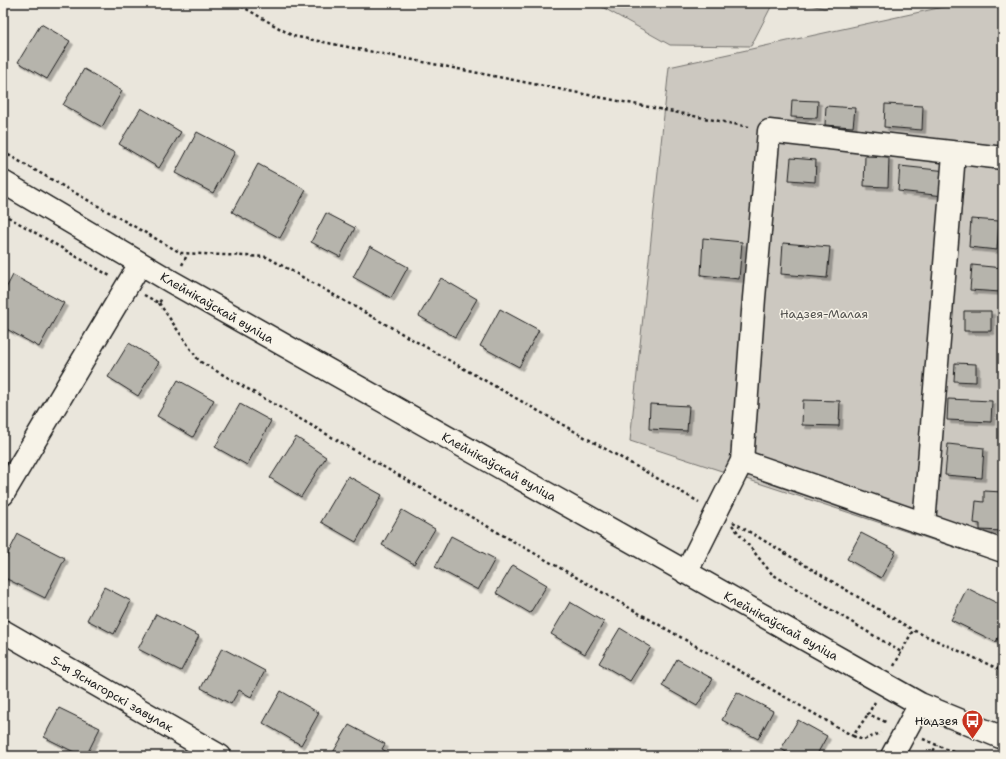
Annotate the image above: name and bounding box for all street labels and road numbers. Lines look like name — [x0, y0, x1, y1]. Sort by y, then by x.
street label: Клейнікаўскай вуліца — [157, 269, 277, 347]
street label: Клейнікаўскай вуліца — [439, 429, 560, 505]
street label: Клейнікаўскай вуліца — [721, 588, 842, 664]
street label: 5-ы Яснагорскі завулак — [48, 652, 176, 736]

